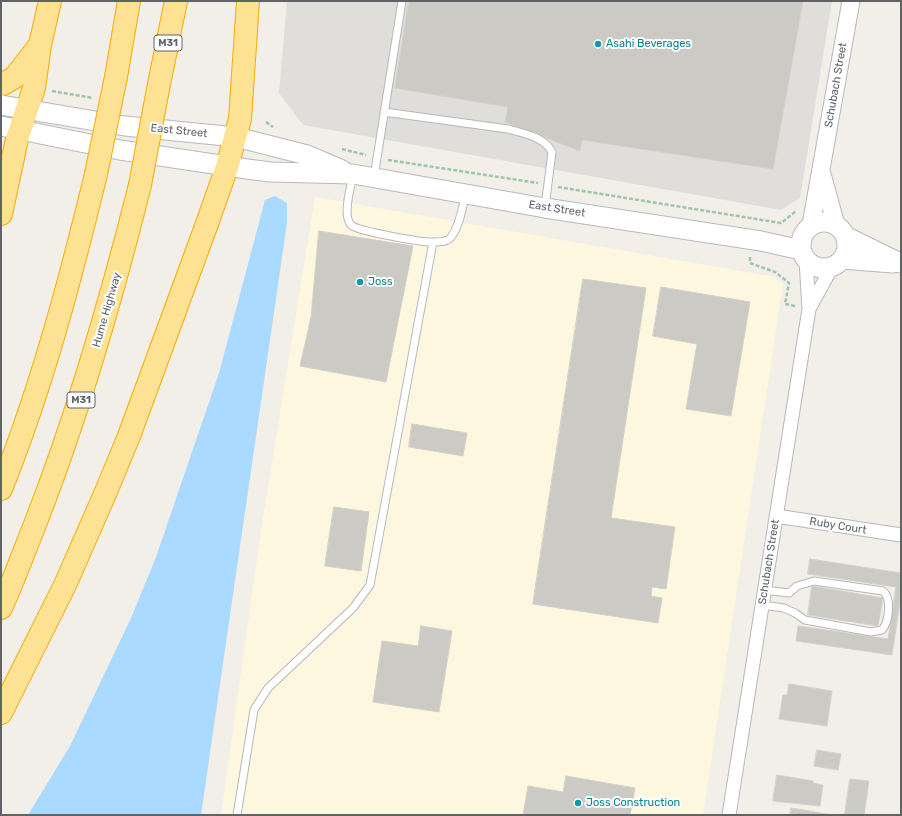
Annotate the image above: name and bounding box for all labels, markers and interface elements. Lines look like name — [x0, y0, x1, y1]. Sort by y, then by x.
road number: M31 — [154, 35, 182, 51]
place label: Asahi Beverages — [606, 37, 691, 51]
marker: Asahi Beverages — [593, 39, 603, 49]
street label: Schubach Street — [822, 41, 850, 129]
street label: East Street — [150, 121, 208, 141]
street label: East Street — [528, 198, 586, 220]
street label: Hume Highway — [90, 271, 124, 349]
place label: Joss — [368, 275, 393, 289]
marker: Joss — [355, 277, 365, 287]
road number: M31 — [67, 392, 95, 408]
street label: Ruby Court — [808, 515, 868, 537]
street label: Schubach Street — [756, 518, 782, 606]
place label: Joss Construction — [586, 796, 680, 810]
marker: Joss Construction — [573, 798, 583, 808]

